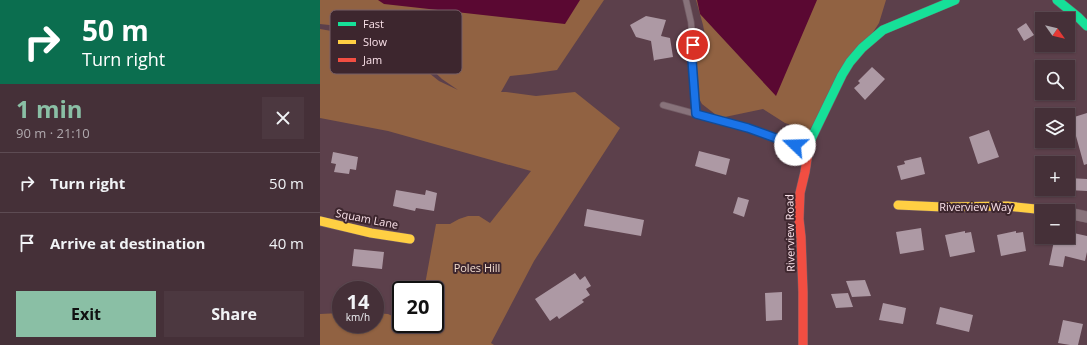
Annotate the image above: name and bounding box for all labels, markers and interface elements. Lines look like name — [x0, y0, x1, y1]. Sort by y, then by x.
legend — [330, 10, 462, 74]
text: 50 m — [82, 11, 149, 49]
north arrow — [1035, 12, 1075, 52]
map controls — [1035, 12, 1075, 244]
icon: right — [16, 16, 68, 68]
text: Fast — [363, 16, 384, 31]
pin — [676, 28, 710, 62]
text: Slow — [363, 34, 387, 49]
icon: arrive — [682, 34, 704, 56]
text: Turn right — [82, 47, 165, 71]
text: Jam — [362, 52, 382, 67]
button: search — [1035, 60, 1075, 100]
text: 1 min — [16, 92, 83, 125]
button: close — [262, 97, 304, 139]
button: layers — [1035, 108, 1075, 148]
text: 90 m · 21:10 — [16, 124, 90, 142]
position arrow — [774, 124, 816, 166]
button: + — [1035, 156, 1075, 196]
icon: right — [16, 172, 38, 194]
text: Turn right — [50, 173, 125, 193]
text: 50 m — [269, 173, 304, 193]
street label: Riverview Road — [781, 194, 798, 272]
street label: Riverview Way — [939, 199, 1013, 214]
button: − — [1035, 204, 1075, 244]
street label: Squam Lane — [335, 205, 400, 232]
icon: arrive — [16, 232, 38, 254]
text: Arrive at destination — [50, 233, 205, 253]
text: 40 m — [269, 233, 304, 253]
park label: Poles Hill — [454, 260, 500, 275]
speed limit sign: 20 — [392, 281, 444, 333]
text: 14 — [347, 288, 369, 315]
button: Exit — [16, 291, 156, 337]
button: Share — [164, 291, 304, 337]
text: km/h — [346, 310, 370, 324]

